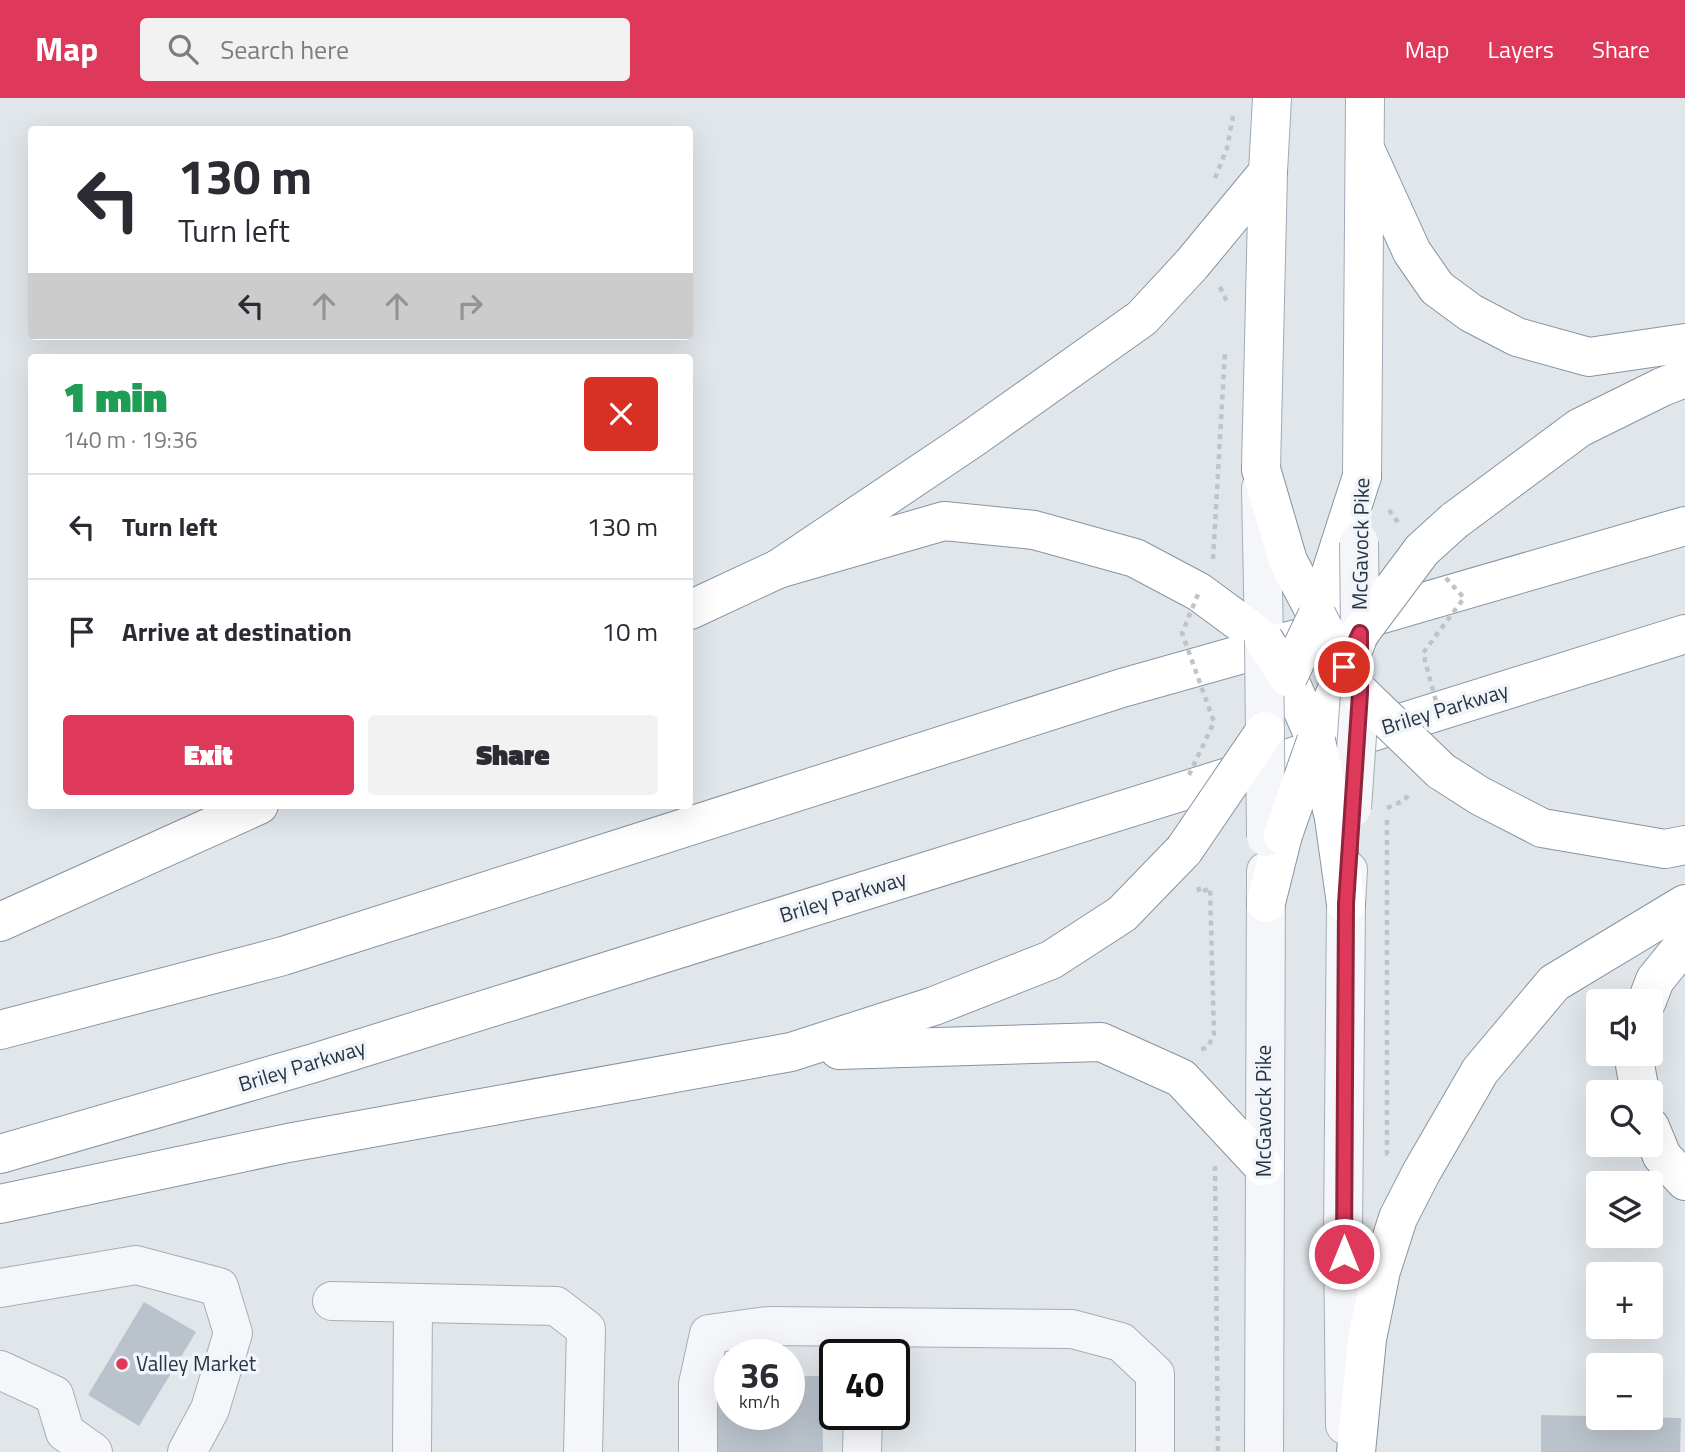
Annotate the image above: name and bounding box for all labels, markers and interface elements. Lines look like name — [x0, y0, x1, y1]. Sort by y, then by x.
search box — [140, 18, 630, 81]
text: Map — [35, 24, 98, 74]
icon: search — [164, 30, 202, 68]
text: Search here — [220, 30, 349, 69]
text: Map — [1405, 31, 1450, 67]
text: Layers — [1488, 31, 1554, 67]
text: Share — [1592, 31, 1650, 67]
text: 130 m — [178, 138, 312, 213]
icon: left — [63, 154, 154, 245]
text: Turn left — [178, 206, 290, 254]
icon: left — [232, 287, 270, 325]
icon: ahead — [305, 287, 343, 325]
icon: ahead — [378, 287, 416, 325]
icon: right — [451, 287, 489, 325]
text: 1 min — [63, 364, 167, 428]
button: close — [584, 377, 658, 451]
text: 140 m · 19:36 — [63, 422, 198, 457]
street label: McGavock Pike — [1343, 478, 1377, 610]
text: Turn left — [122, 507, 217, 546]
text: 130 m — [587, 507, 658, 546]
icon: left — [63, 508, 101, 546]
text: Arrive at destination — [122, 612, 352, 651]
text: 10 m — [601, 612, 658, 651]
icon: arrive — [63, 613, 101, 651]
pin — [1314, 637, 1374, 697]
icon: arrive — [1325, 648, 1363, 686]
street label: Briley Parkway — [1377, 674, 1512, 743]
button: Exit — [63, 715, 354, 795]
button: Share — [368, 715, 658, 795]
street label: Briley Parkway — [775, 862, 910, 931]
map controls — [1586, 989, 1663, 1430]
button: sound — [1586, 989, 1663, 1066]
street label: Briley Parkway — [234, 1031, 369, 1100]
street label: McGavock Pike — [1247, 1045, 1279, 1177]
button: search — [1586, 1080, 1663, 1157]
button: layers — [1586, 1171, 1663, 1248]
position arrow — [1307, 1217, 1381, 1291]
button: + — [1586, 1262, 1663, 1339]
speed limit sign: 40 — [819, 1339, 910, 1430]
place label: Valley Market — [136, 1347, 257, 1379]
text: 36 — [740, 1348, 779, 1402]
button: − — [1586, 1353, 1663, 1430]
marker: Valley Market — [114, 1356, 130, 1372]
text: km/h — [739, 1388, 780, 1415]

